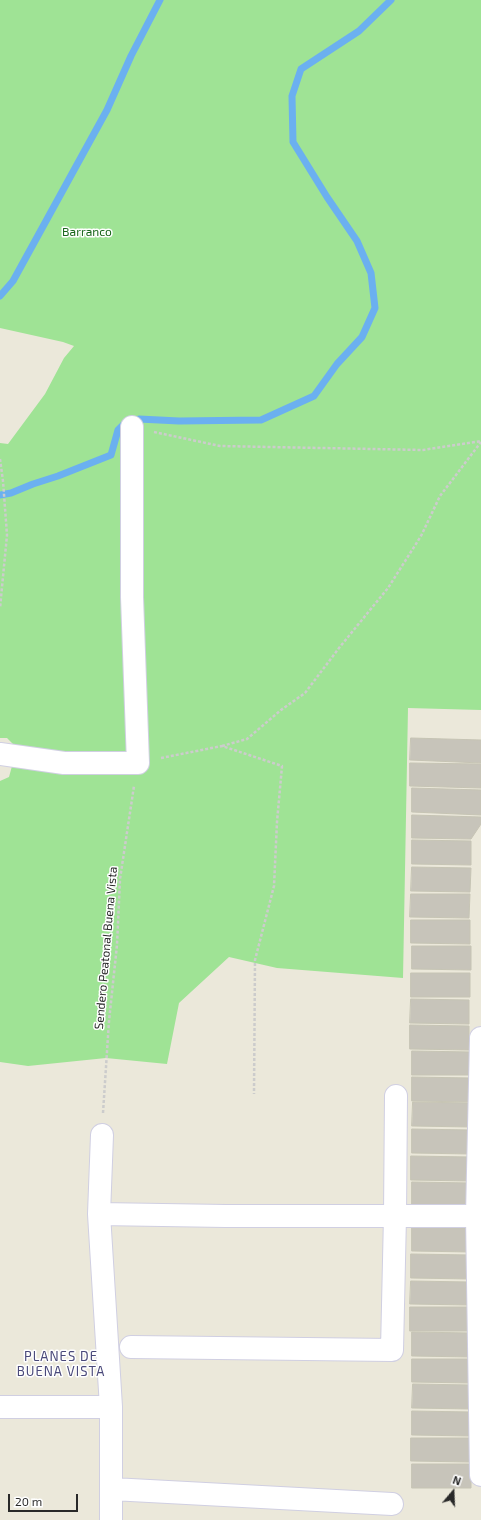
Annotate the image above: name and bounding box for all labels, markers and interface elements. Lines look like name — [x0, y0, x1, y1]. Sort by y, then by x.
park label: Barranco — [62, 225, 112, 239]
street label: Sendero Peatonal Buena Vista — [92, 866, 120, 1030]
district label: PLANES DE BUENA VISTA — [17, 1349, 105, 1380]
north arrow — [433, 1472, 473, 1512]
text: N — [451, 1473, 463, 1488]
scale bar — [10, 1486, 80, 1512]
text: 20 m — [15, 1494, 42, 1508]

